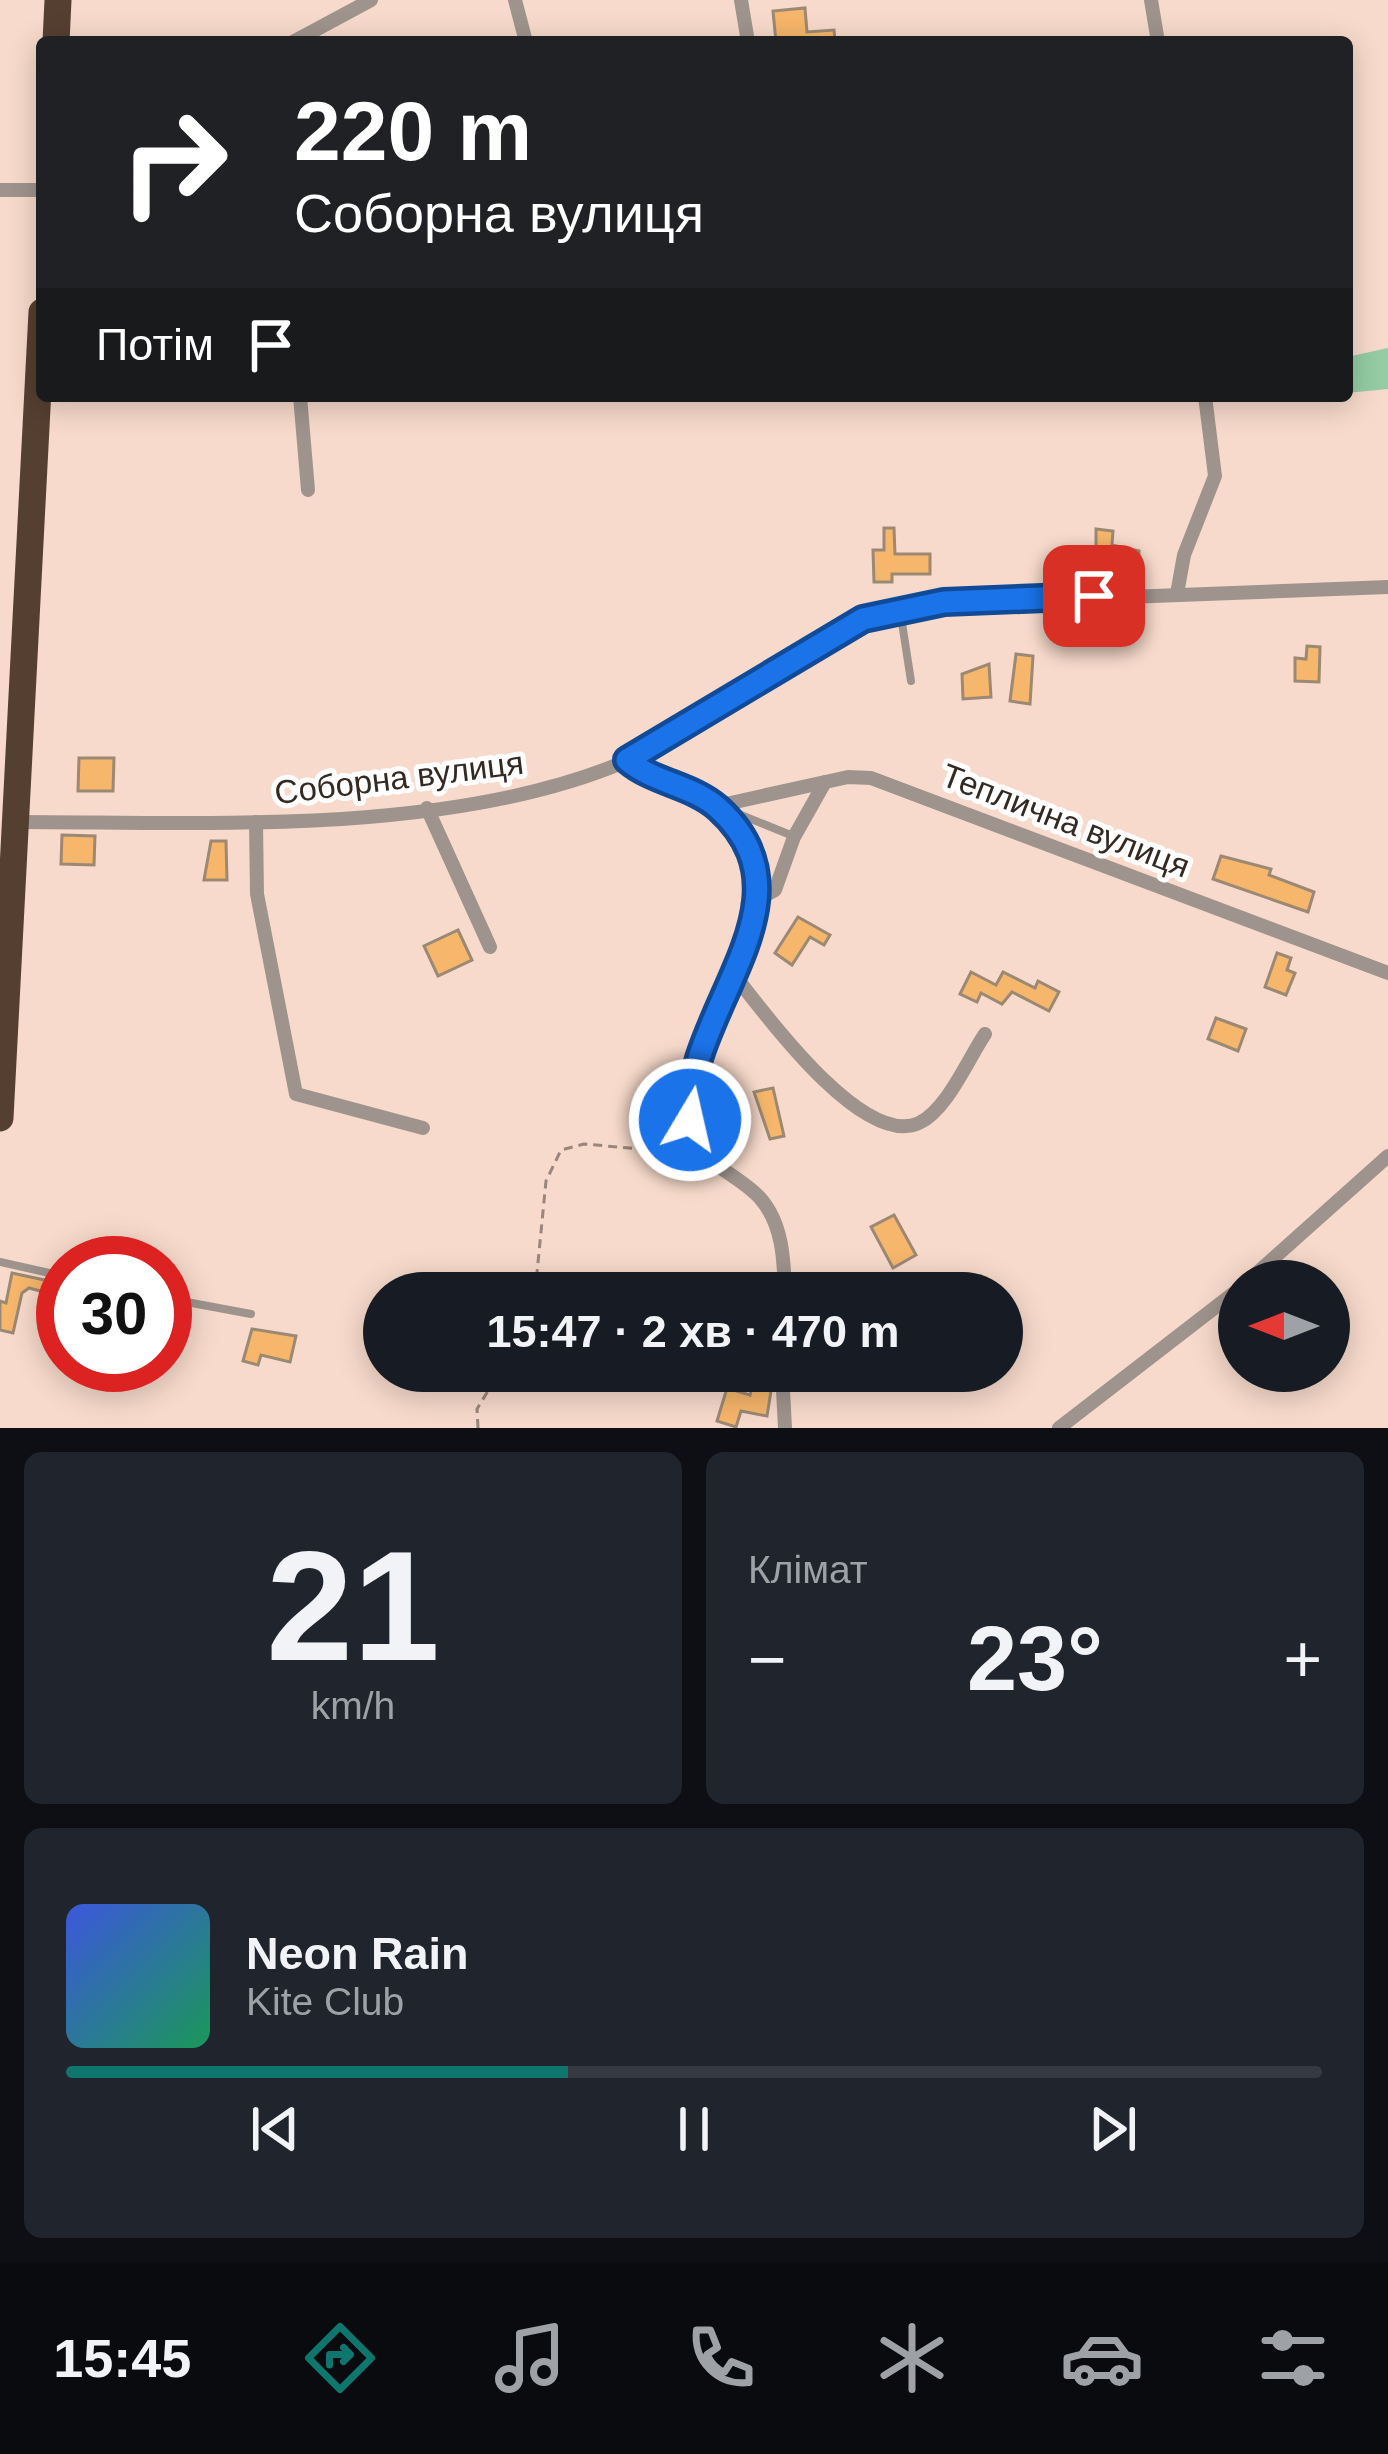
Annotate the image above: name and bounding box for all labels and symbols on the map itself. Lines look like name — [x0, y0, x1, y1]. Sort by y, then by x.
pin — [1043, 545, 1145, 647]
street label: Соборна вулиця — [272, 744, 526, 811]
street label: Теплична вулиця — [937, 756, 1195, 885]
position arrow — [627, 1057, 753, 1183]
speed limit sign: 30 — [36, 1236, 192, 1392]
north arrow — [1218, 1260, 1350, 1392]

